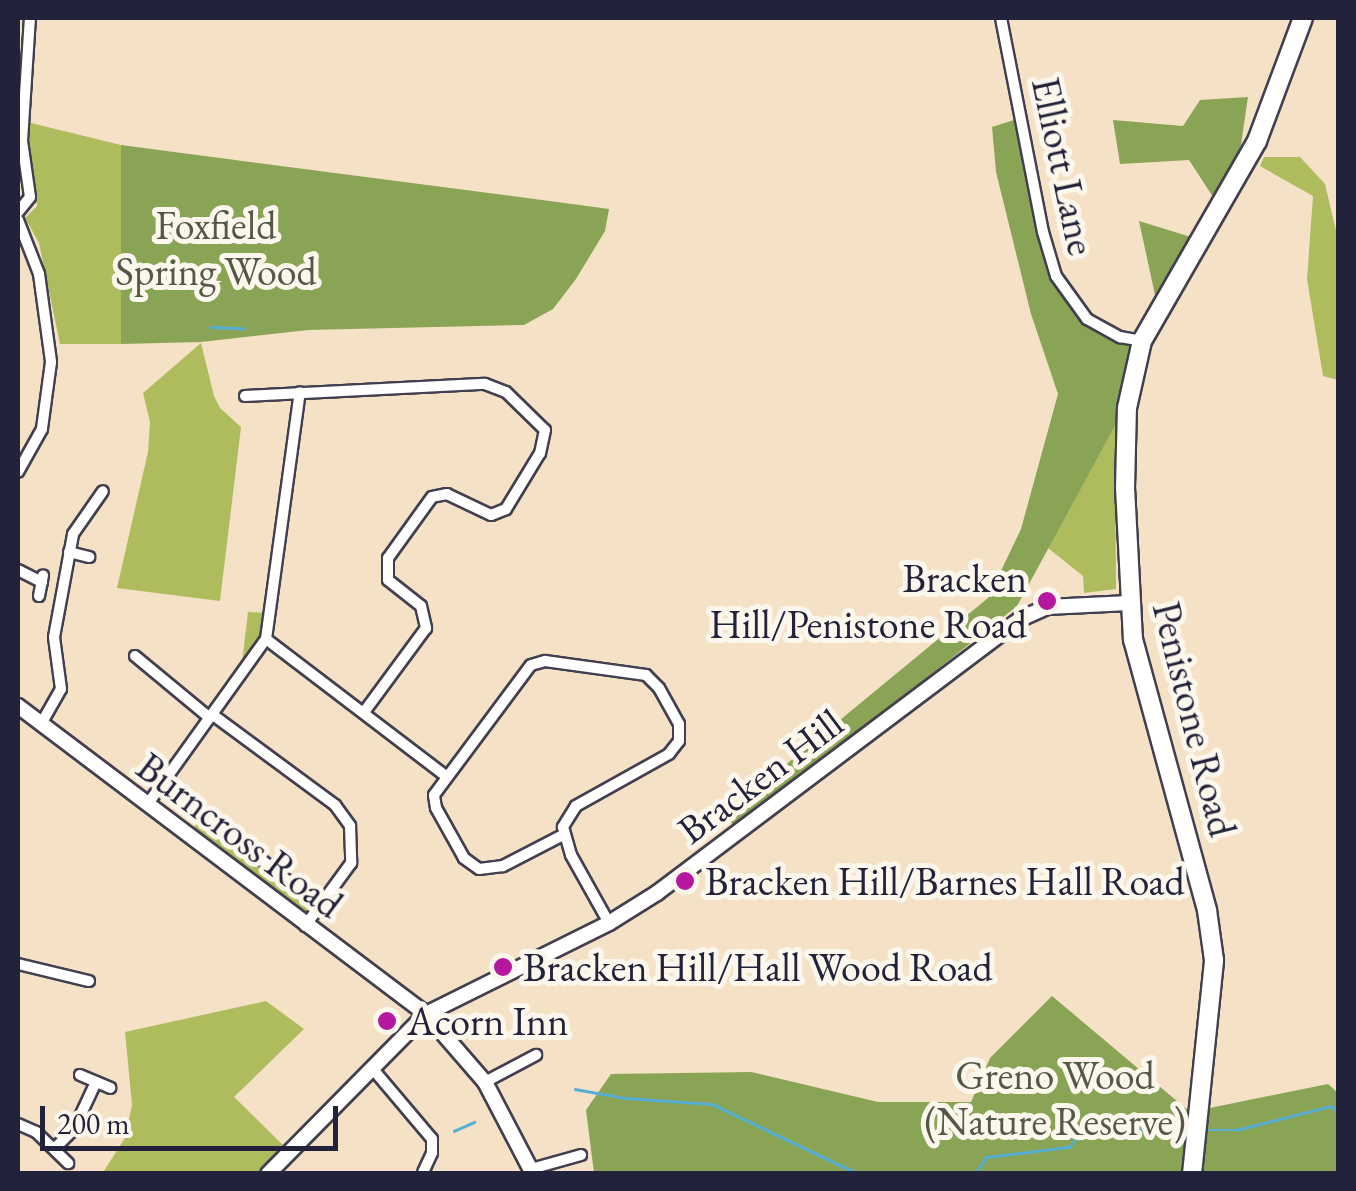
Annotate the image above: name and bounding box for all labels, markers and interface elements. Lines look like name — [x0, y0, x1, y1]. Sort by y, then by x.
street label: Elliott Lane — [1022, 73, 1106, 259]
park label: Foxfield Spring Wood — [115, 201, 317, 295]
place label: Bracken Hill/Penistone Road — [709, 554, 1027, 648]
marker: Bracken Hill/Penistone Road — [1036, 590, 1058, 612]
street label: Penistone Road — [1143, 597, 1247, 841]
street label: Bracken Hill — [668, 698, 852, 854]
street label: Burncross Road — [128, 742, 352, 928]
place label: Bracken Hill/Barnes Hall Road — [705, 857, 1185, 905]
marker: Bracken Hill/Barnes Hall Road — [674, 870, 696, 892]
place label: Bracken Hill/Hall Wood Road — [523, 943, 993, 991]
marker: Bracken Hill/Hall Wood Road — [492, 956, 514, 978]
place label: Acorn Inn — [407, 997, 568, 1045]
marker: Acorn Inn — [376, 1010, 398, 1032]
park label: Greno Wood (Nature Reserve) — [924, 1051, 1186, 1145]
scale bar — [45, 1086, 342, 1148]
text: 200 m — [57, 1104, 130, 1143]

